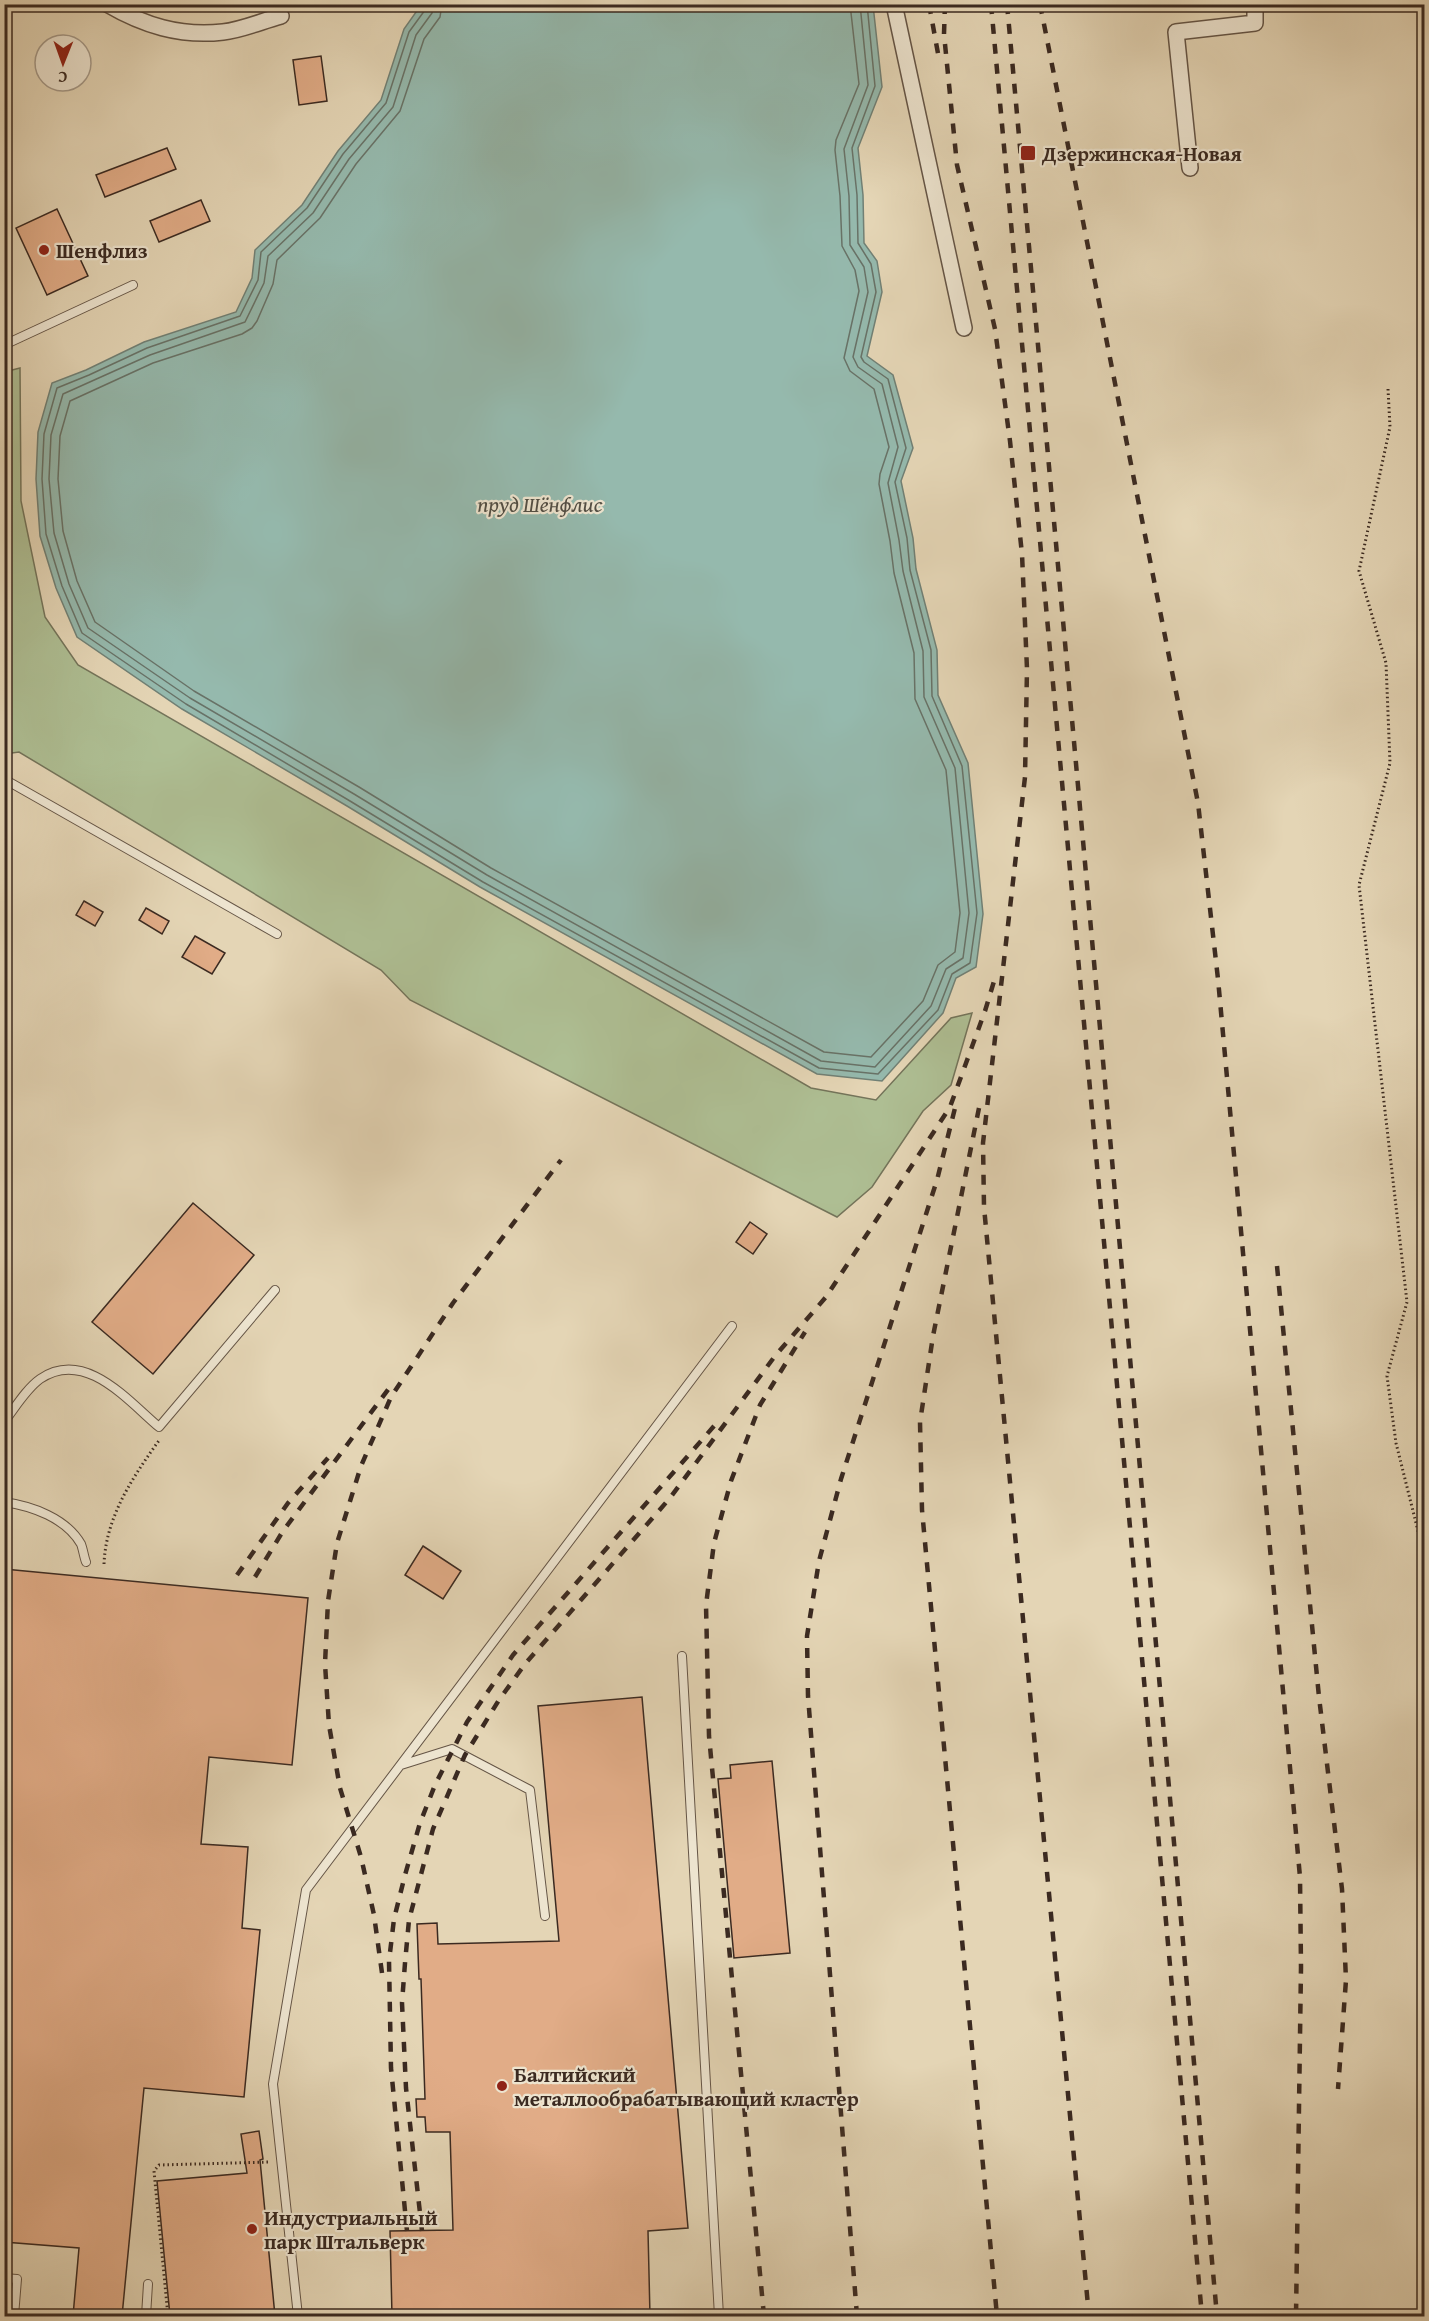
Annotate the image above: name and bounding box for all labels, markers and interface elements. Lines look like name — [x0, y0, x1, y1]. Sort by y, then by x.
north arrow — [33, 33, 93, 93]
text: С — [58, 66, 67, 90]
place label: Дзержинская-Новая — [1041, 138, 1242, 169]
marker: Дзержинская-Новая — [1019, 144, 1037, 162]
place label: Шенфлиз — [56, 235, 148, 266]
marker: Шенфлиз — [37, 243, 51, 257]
water label: пруд Шёнфлис — [477, 488, 604, 520]
place label: Балтийский металлообрабатывающий кластер — [514, 2059, 859, 2114]
marker: Балтийский металлообрабатывающий кластер — [495, 2079, 509, 2093]
place label: Индустриальный парк Штальверк — [264, 2202, 438, 2257]
marker: Индустриальный парк Штальверк — [245, 2222, 259, 2236]

